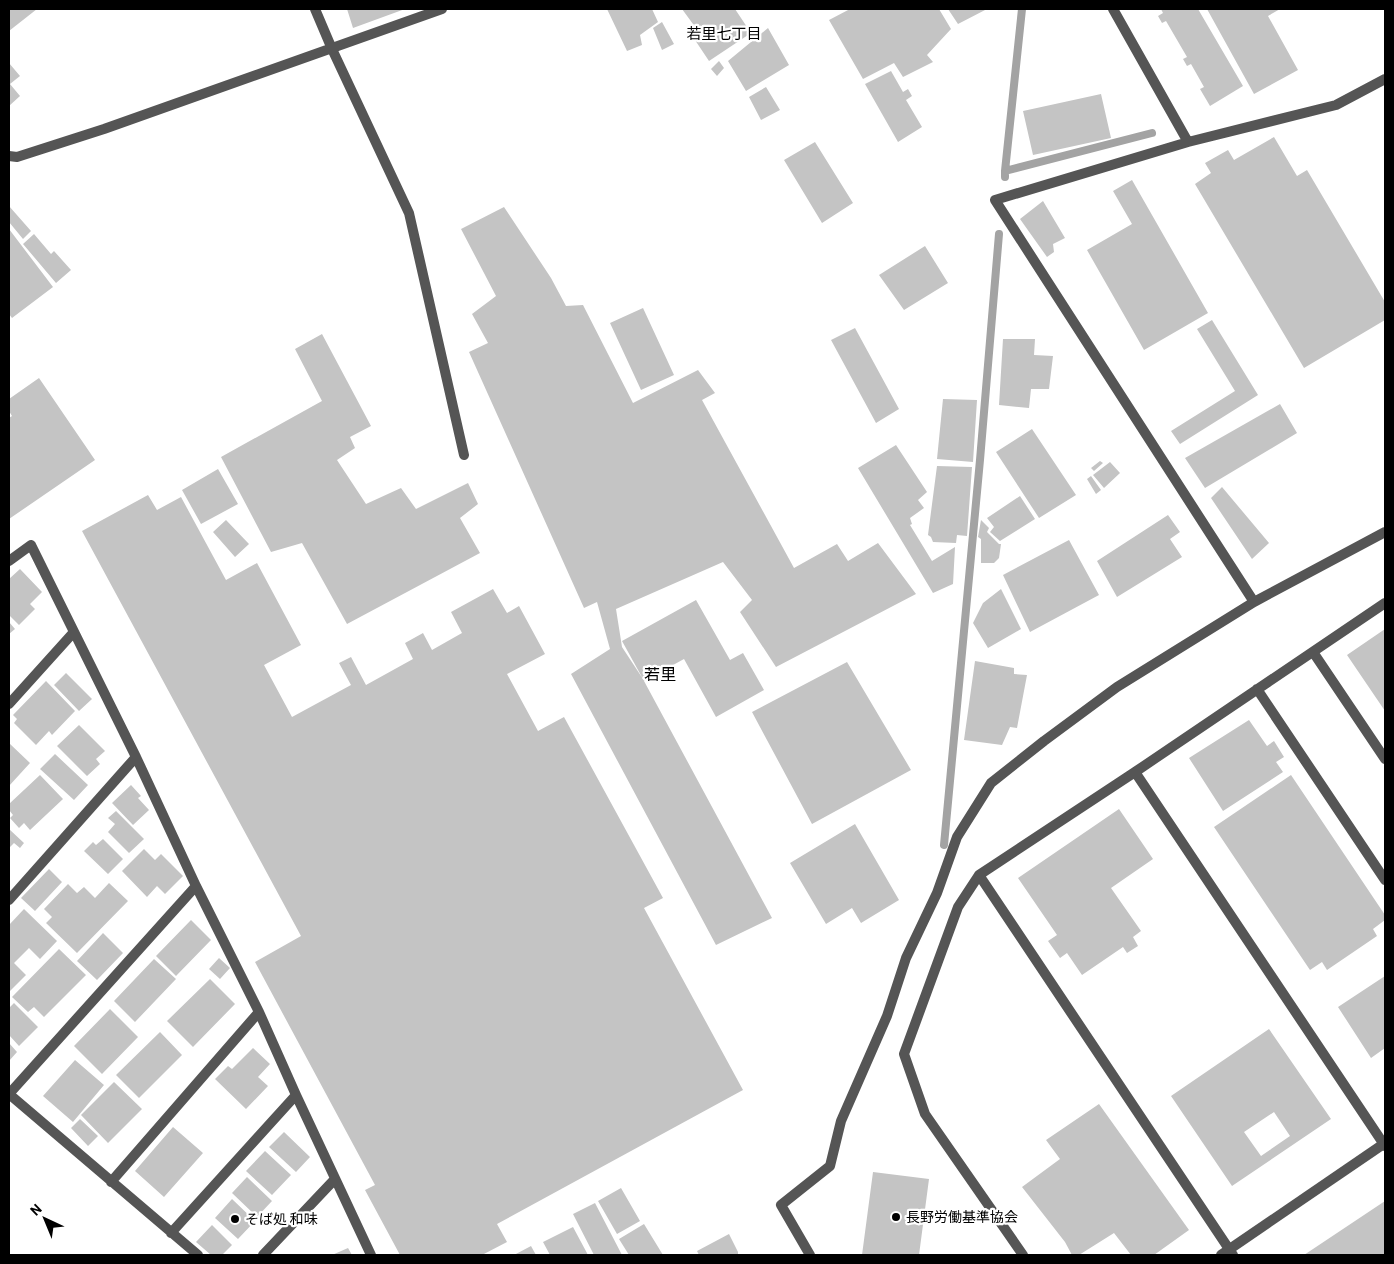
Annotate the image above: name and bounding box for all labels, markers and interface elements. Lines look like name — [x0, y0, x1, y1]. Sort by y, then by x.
district label: 若里七丁目 — [686, 24, 762, 42]
district label: 若里 — [644, 664, 676, 683]
north arrow — [20, 1194, 70, 1244]
text: N — [26, 1200, 45, 1219]
place label: 長野労働基準協会 — [906, 1208, 1018, 1225]
place label: そば処 和味 — [245, 1210, 318, 1227]
marker: 長野労働基準協会 — [890, 1211, 902, 1223]
marker: そば処 和味 — [229, 1213, 241, 1225]

